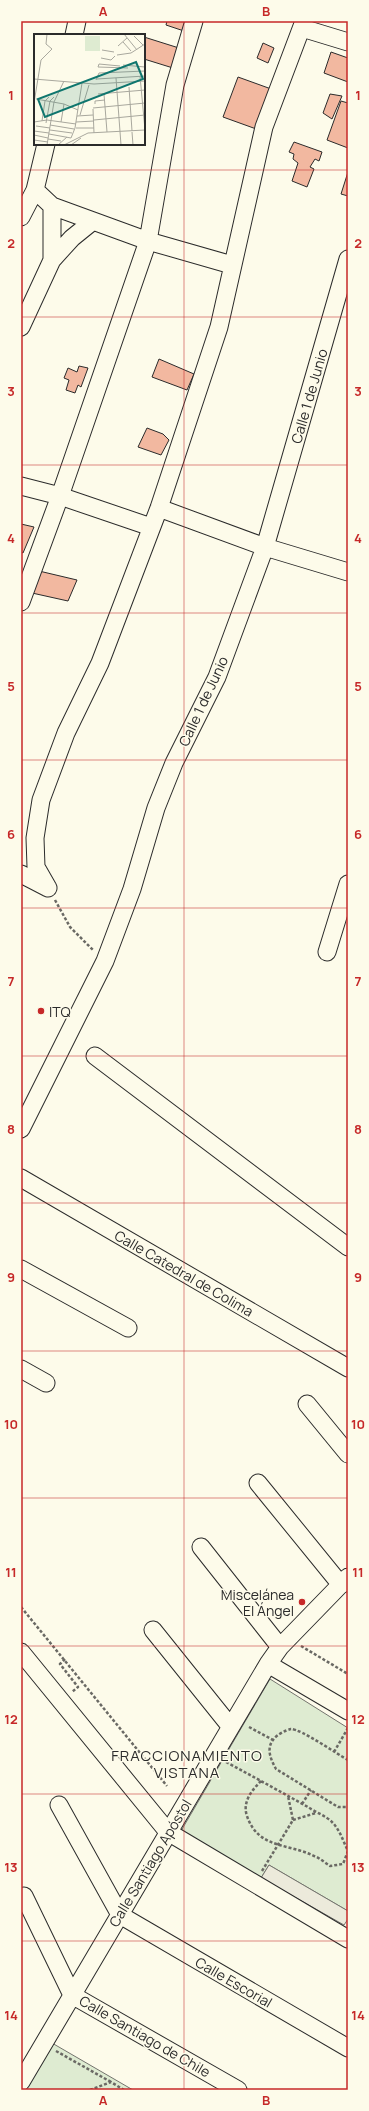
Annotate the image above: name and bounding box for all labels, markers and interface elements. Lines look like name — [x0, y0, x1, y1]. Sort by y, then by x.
text: A — [99, 2, 108, 20]
text: B — [262, 2, 270, 20]
inset map — [34, 34, 145, 145]
text: 1 — [8, 86, 14, 104]
text: 1 — [355, 86, 361, 104]
text: 2 — [7, 234, 15, 252]
text: 2 — [354, 234, 362, 252]
street label: Calle 1 de Junio — [286, 347, 332, 445]
text: 3 — [7, 382, 15, 400]
text: 3 — [354, 382, 362, 400]
text: 4 — [7, 529, 15, 547]
text: 4 — [354, 529, 362, 547]
street label: Calle 1 de Junio — [174, 653, 232, 749]
text: 5 — [7, 677, 15, 695]
text: 5 — [354, 677, 362, 695]
text: 6 — [7, 825, 15, 843]
text: 6 — [354, 825, 362, 843]
text: 7 — [8, 972, 15, 990]
text: 7 — [355, 972, 362, 990]
place label: ITQ — [49, 1002, 71, 1021]
marker: ITQ — [36, 1006, 46, 1016]
text: 8 — [7, 1120, 15, 1138]
text: 8 — [354, 1120, 362, 1138]
street label: Calle Catedral de Colima — [111, 1225, 257, 1321]
text: 9 — [7, 1268, 15, 1286]
text: 9 — [354, 1268, 362, 1286]
text: 10 — [4, 1415, 18, 1433]
text: 10 — [351, 1415, 365, 1433]
text: 11 — [5, 1563, 17, 1581]
text: 11 — [352, 1563, 364, 1581]
place label: Miscelánea El Ángel — [221, 1585, 294, 1620]
marker: Miscelánea El Ángel — [297, 1597, 307, 1607]
text: 12 — [4, 1710, 18, 1728]
text: 12 — [351, 1710, 365, 1728]
district label: FRACCIONAMIENTO VISTANA — [111, 1745, 263, 1783]
street label: Calle Santiago Apóstol — [104, 1796, 196, 1930]
text: 13 — [4, 1858, 18, 1876]
text: 13 — [351, 1858, 365, 1876]
street label: Calle Escorial — [192, 1952, 276, 2012]
street label: Calle Santiago de Chile — [76, 1991, 214, 2081]
text: 14 — [4, 2006, 18, 2024]
text: 14 — [351, 2006, 365, 2024]
text: A — [99, 2091, 108, 2109]
text: B — [262, 2091, 270, 2109]

